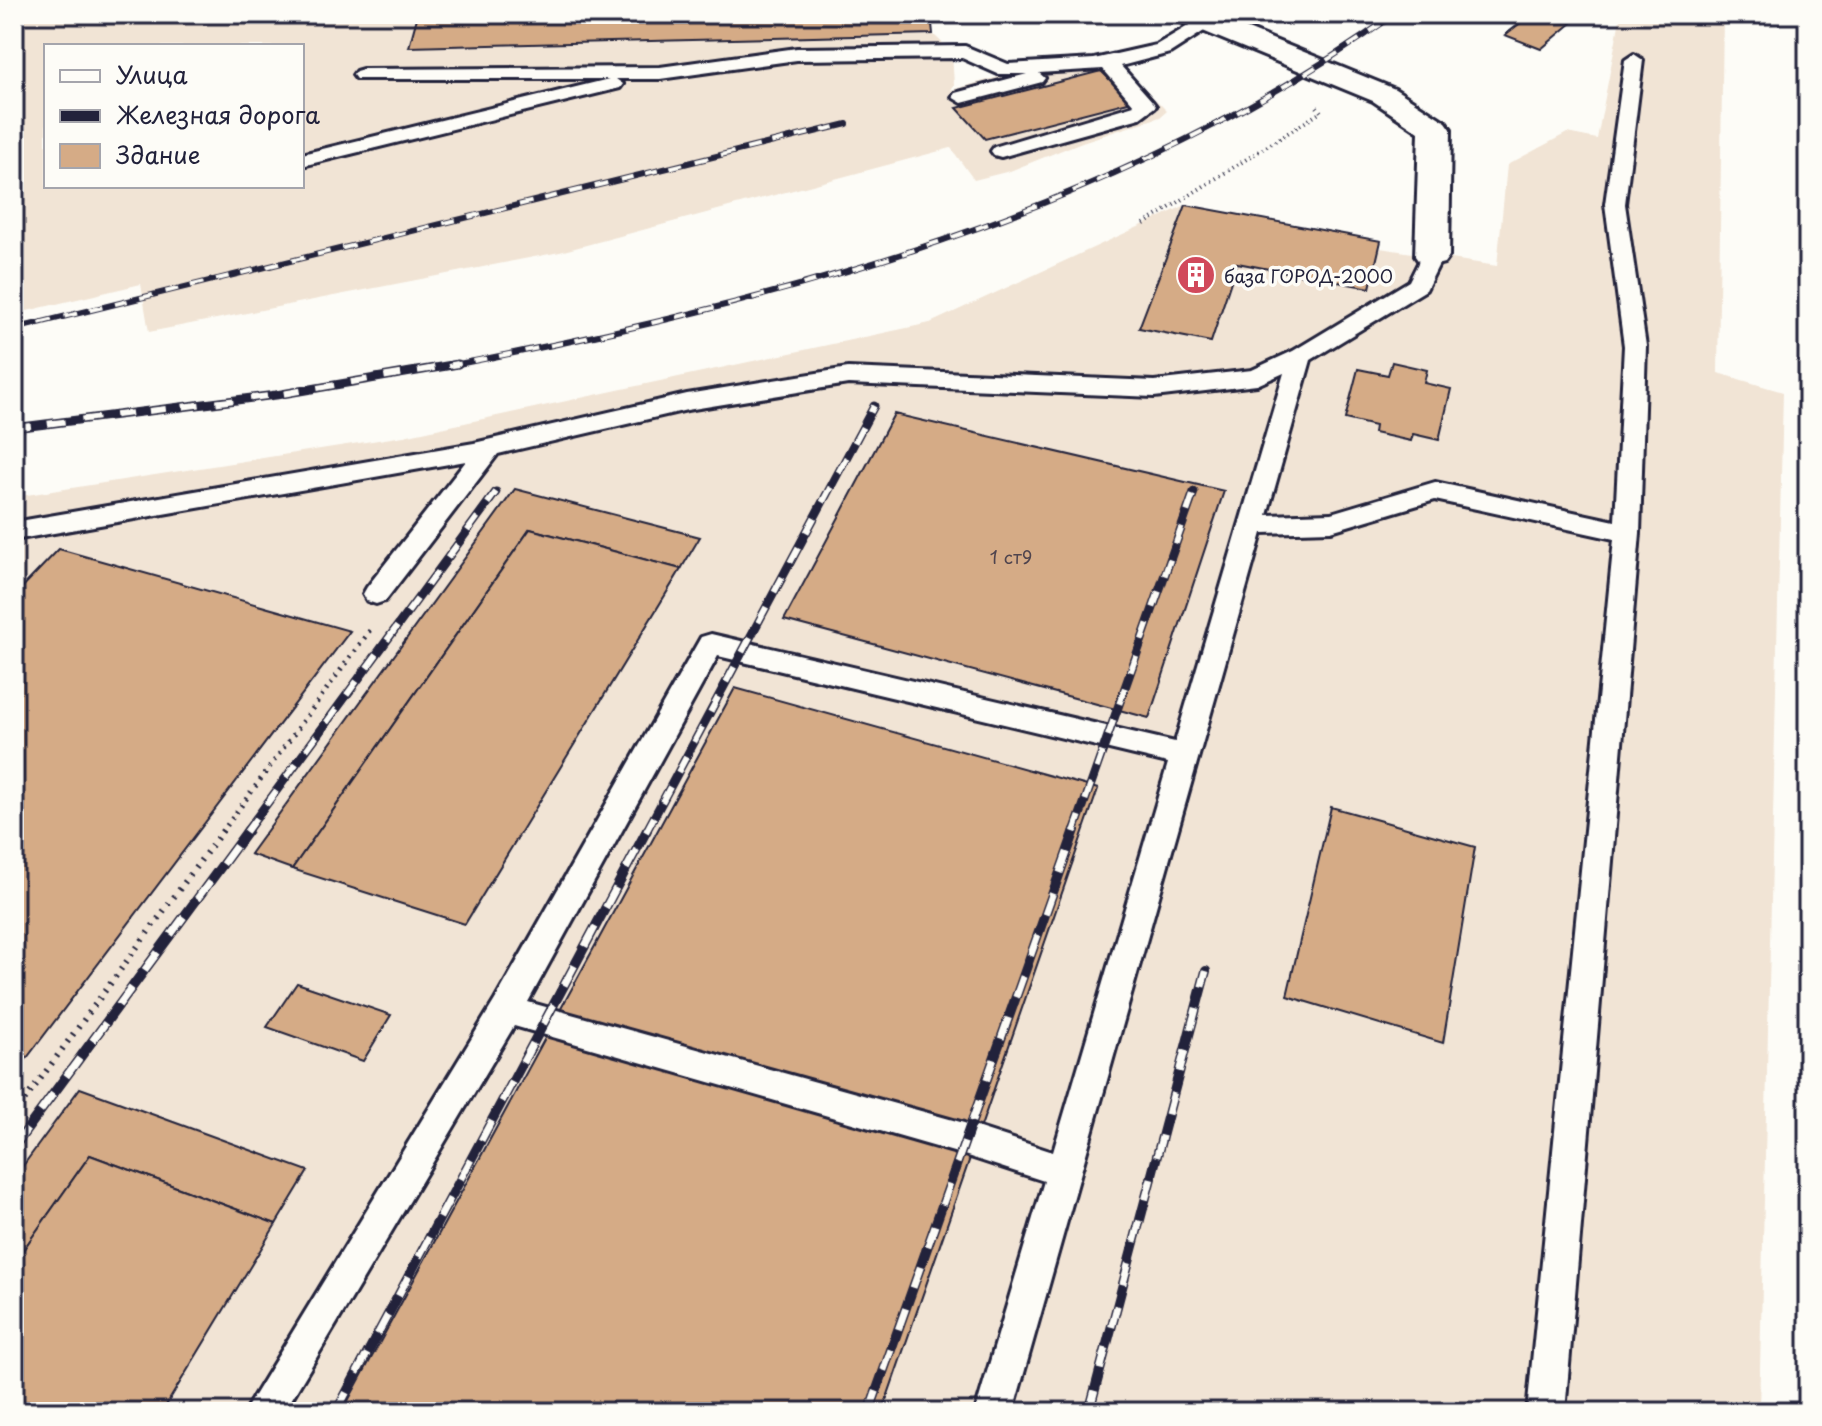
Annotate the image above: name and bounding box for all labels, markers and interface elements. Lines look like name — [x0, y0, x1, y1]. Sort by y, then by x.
legend — [44, 44, 304, 188]
text: Улица — [116, 56, 188, 92]
text: Железная дорога — [116, 96, 320, 132]
text: Здание — [116, 136, 201, 172]
building icon: база ГОРОД-2000 — [1175, 254, 1217, 296]
place label: база ГОРОД-2000 — [1224, 262, 1393, 289]
house number: 1 ст9 — [990, 543, 1032, 570]

